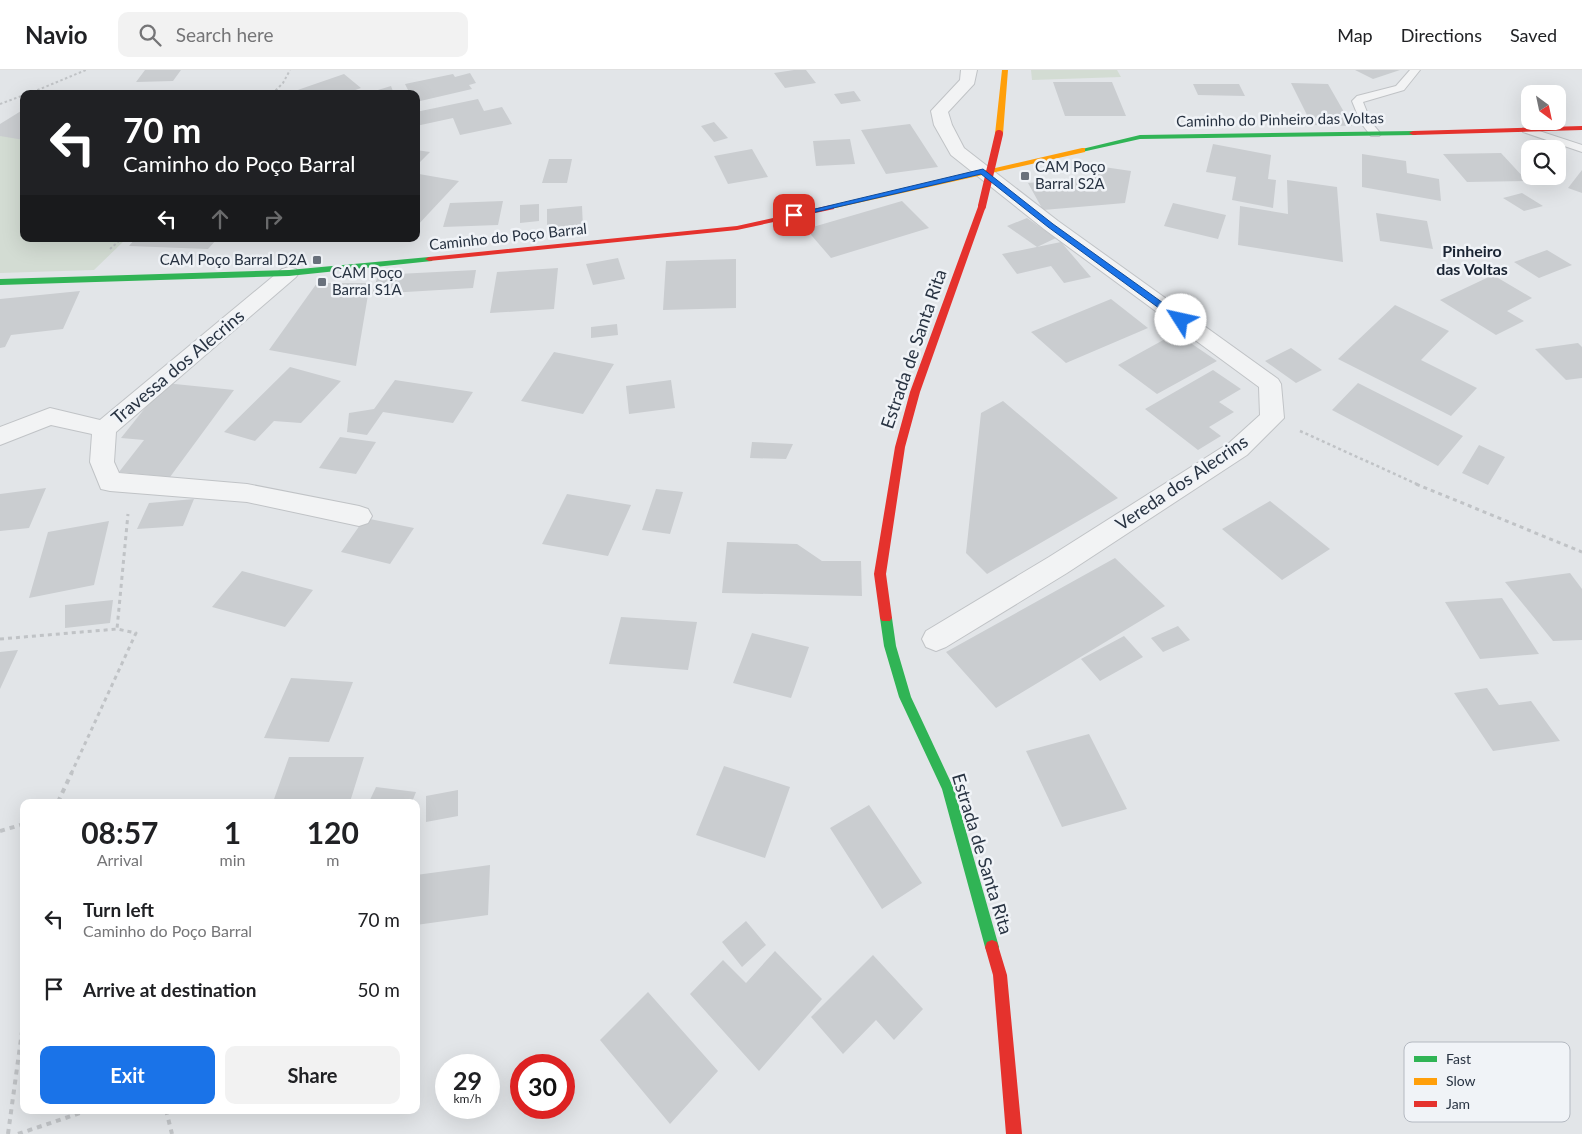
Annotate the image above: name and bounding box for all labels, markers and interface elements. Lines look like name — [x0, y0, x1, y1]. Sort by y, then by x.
search box — [118, 12, 468, 57]
text: Navio — [25, 20, 88, 49]
icon: search — [136, 21, 164, 49]
text: Search here — [176, 23, 274, 46]
text: Map — [1337, 24, 1373, 46]
text: Directions — [1401, 24, 1482, 46]
text: Saved — [1510, 24, 1557, 46]
north arrow — [1521, 85, 1566, 130]
map controls — [1521, 85, 1566, 185]
text: 70 m — [123, 108, 201, 150]
street label: Caminho do Pinheiro das Voltas — [1176, 108, 1384, 130]
icon: left — [40, 110, 105, 175]
button: search — [1521, 140, 1566, 185]
text: Caminho do Poço Barral — [123, 150, 356, 177]
place label: CAM Poço Barral S2A — [1035, 157, 1106, 192]
marker: CAM Poço Barral S2A — [1019, 170, 1031, 182]
pin — [773, 194, 815, 236]
icon: arrive — [780, 201, 808, 229]
icon: left — [153, 205, 181, 233]
icon: ahead — [206, 205, 234, 233]
icon: right — [259, 205, 287, 233]
street label: Caminho do Poço Barral — [428, 219, 588, 253]
district label: Pinheiro das Voltas — [1436, 241, 1508, 278]
place label: CAM Poço Barral D2A — [160, 250, 308, 268]
marker: CAM Poço Barral D2A — [311, 254, 323, 266]
place label: CAM Poço Barral S1A — [332, 263, 403, 298]
street label: Estrada de Santa Rita — [875, 266, 951, 431]
marker: CAM Poço Barral S1A — [316, 276, 328, 288]
position arrow — [1154, 293, 1206, 345]
street label: Travessa dos Alecrins — [106, 304, 248, 428]
street label: Vereda dos Alecrins — [1111, 430, 1252, 535]
street label: Estrada de Santa Rita — [948, 771, 1018, 937]
text: 08:57 — [81, 814, 158, 850]
text: 1 — [224, 814, 241, 850]
text: 120 — [307, 814, 359, 850]
text: Arrival — [97, 850, 143, 869]
text: min — [220, 850, 246, 869]
text: m — [326, 850, 339, 869]
text: Turn left — [83, 898, 154, 921]
icon: left — [40, 905, 68, 933]
text: 70 m — [357, 908, 400, 931]
text: Caminho do Poço Barral — [83, 921, 252, 940]
icon: arrive — [40, 975, 68, 1003]
text: Arrive at destination — [83, 978, 256, 1001]
text: 50 m — [357, 978, 400, 1001]
legend — [1404, 1042, 1570, 1122]
button: Exit — [40, 1046, 215, 1104]
button: Share — [225, 1046, 400, 1104]
text: Fast — [1446, 1050, 1471, 1067]
speed limit sign: 30 — [510, 1054, 575, 1119]
text: 29 — [453, 1065, 482, 1095]
text: Slow — [1446, 1072, 1476, 1089]
text: km/h — [453, 1091, 482, 1106]
text: Jam — [1446, 1095, 1470, 1112]

